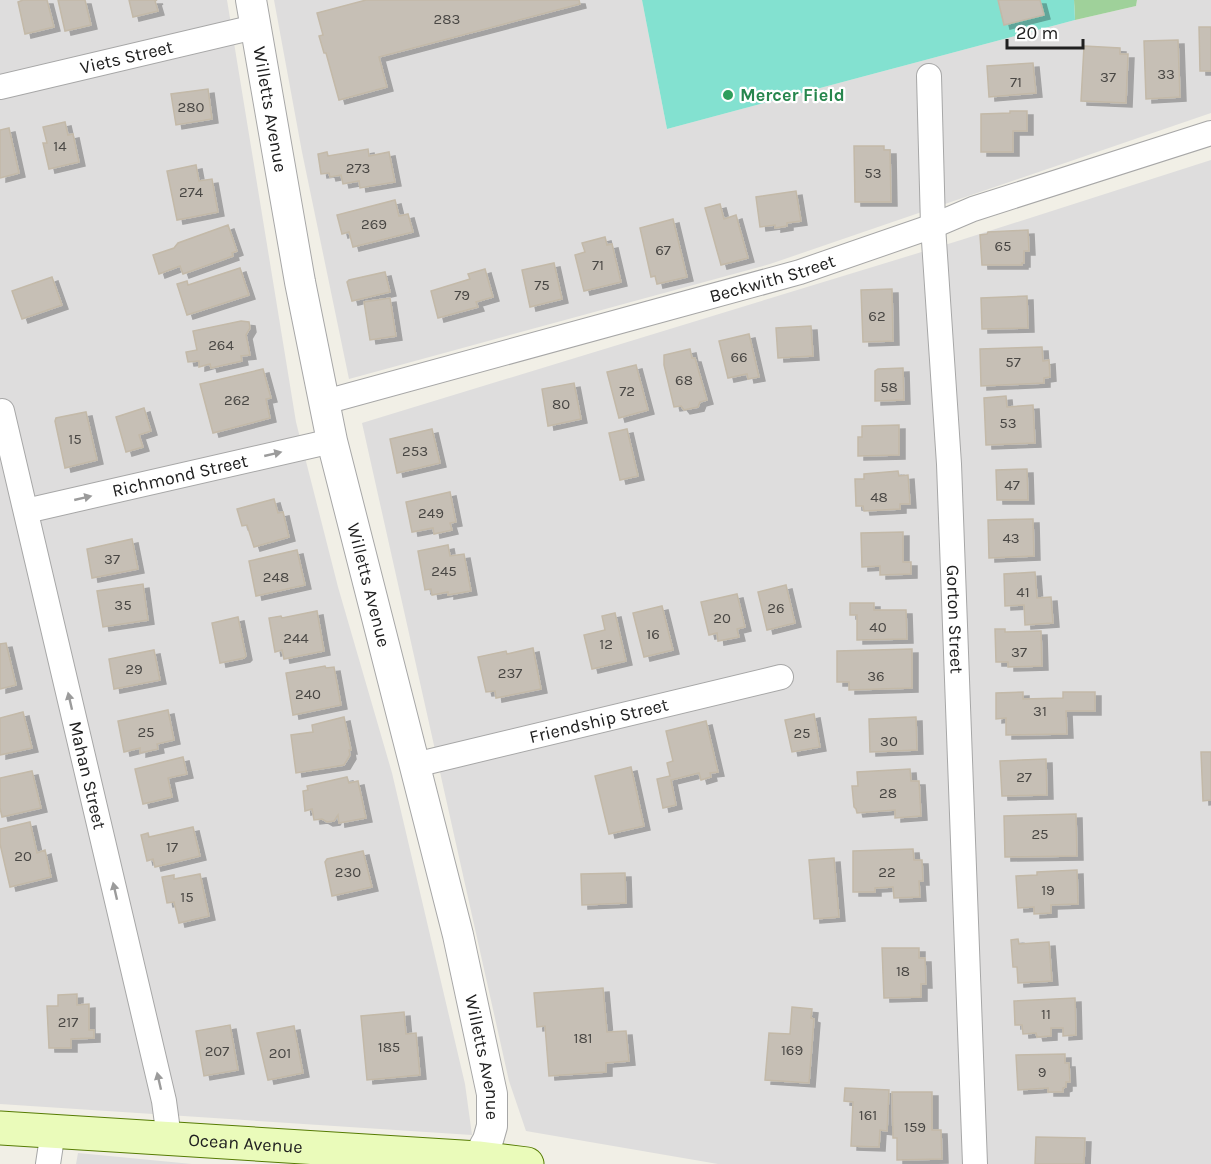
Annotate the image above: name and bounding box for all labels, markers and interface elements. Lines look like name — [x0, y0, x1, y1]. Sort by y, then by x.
house number: 283 — [434, 10, 460, 28]
scale bar — [1007, 12, 1084, 50]
text: 20 m — [1016, 22, 1058, 44]
street label: Viets Street — [78, 36, 175, 79]
street label: Willetts Avenue — [248, 45, 292, 174]
house number: 33 — [1157, 65, 1175, 83]
house number: 37 — [1100, 68, 1116, 86]
house number: 71 — [1010, 73, 1022, 91]
place label: Mercer Field — [740, 84, 845, 106]
marker: Mercer Field — [721, 88, 735, 102]
house number: 280 — [178, 98, 205, 116]
house number: 14 — [53, 137, 67, 155]
house number: 273 — [346, 159, 370, 177]
house number: 53 — [864, 164, 882, 182]
house number: 274 — [179, 183, 204, 201]
house number: 269 — [361, 215, 387, 233]
house number: 65 — [994, 237, 1012, 255]
house number: 67 — [655, 241, 671, 259]
street label: Beckwith Street — [707, 250, 838, 307]
house number: 71 — [592, 256, 604, 274]
house number: 75 — [534, 276, 550, 294]
house number: 79 — [454, 286, 470, 304]
house number: 62 — [868, 307, 886, 325]
house number: 264 — [208, 336, 234, 354]
house number: 66 — [730, 348, 748, 366]
house number: 57 — [1005, 353, 1021, 371]
house number: 68 — [675, 371, 693, 389]
house number: 58 — [880, 378, 898, 396]
house number: 72 — [619, 382, 635, 400]
house number: 262 — [224, 391, 250, 409]
house number: 80 — [552, 395, 570, 413]
house number: 53 — [999, 414, 1017, 432]
house number: 15 — [68, 430, 82, 448]
house number: 253 — [402, 442, 428, 460]
one-way arrow — [264, 449, 282, 459]
street label: Richmond Street — [110, 450, 250, 502]
house number: 47 — [1004, 476, 1020, 494]
house number: 48 — [870, 488, 888, 506]
one-way arrow — [74, 492, 92, 502]
house number: 249 — [418, 504, 444, 522]
street label: Willetts Avenue — [342, 521, 395, 649]
house number: 43 — [1002, 529, 1020, 547]
house number: 37 — [104, 550, 120, 568]
house number: 245 — [431, 562, 457, 580]
street label: Gorton Street — [942, 564, 968, 674]
house number: 248 — [263, 568, 289, 586]
house number: 41 — [1016, 583, 1030, 601]
house number: 35 — [114, 596, 132, 614]
house number: 26 — [767, 599, 785, 617]
house number: 20 — [713, 609, 731, 627]
house number: 40 — [869, 618, 887, 636]
house number: 16 — [646, 625, 660, 643]
house number: 244 — [283, 629, 309, 647]
house number: 12 — [599, 635, 613, 653]
house number: 37 — [1011, 643, 1027, 661]
house number: 29 — [125, 660, 143, 678]
house number: 237 — [498, 664, 522, 682]
house number: 36 — [867, 667, 885, 685]
house number: 240 — [295, 685, 321, 703]
one-way arrow — [65, 691, 75, 710]
street label: Friendship Street — [527, 693, 671, 748]
house number: 31 — [1033, 702, 1047, 720]
street label: Mahan Street — [64, 719, 111, 832]
house number: 25 — [137, 723, 155, 741]
house number: 25 — [793, 724, 811, 742]
house number: 30 — [880, 732, 898, 750]
house number: 27 — [1016, 768, 1032, 786]
house number: 28 — [879, 784, 897, 802]
house number: 25 — [1031, 825, 1049, 843]
house number: 17 — [166, 838, 178, 856]
house number: 20 — [14, 847, 32, 865]
house number: 230 — [335, 863, 361, 881]
house number: 22 — [878, 863, 896, 881]
one-way arrow — [109, 881, 119, 900]
house number: 19 — [1041, 881, 1055, 899]
house number: 15 — [180, 888, 194, 906]
house number: 18 — [896, 962, 910, 980]
street label: Willetts Avenue — [460, 992, 503, 1120]
house number: 11 — [1041, 1005, 1051, 1023]
house number: 217 — [58, 1013, 78, 1031]
house number: 181 — [573, 1029, 593, 1047]
house number: 185 — [378, 1038, 400, 1056]
house number: 169 — [781, 1041, 803, 1059]
house number: 207 — [205, 1042, 229, 1060]
house number: 201 — [269, 1044, 291, 1062]
house number: 9 — [1038, 1063, 1046, 1081]
one-way arrow — [153, 1071, 163, 1090]
house number: 161 — [859, 1106, 877, 1124]
house number: 159 — [904, 1118, 926, 1136]
street label: Ocean Avenue — [188, 1129, 303, 1158]

